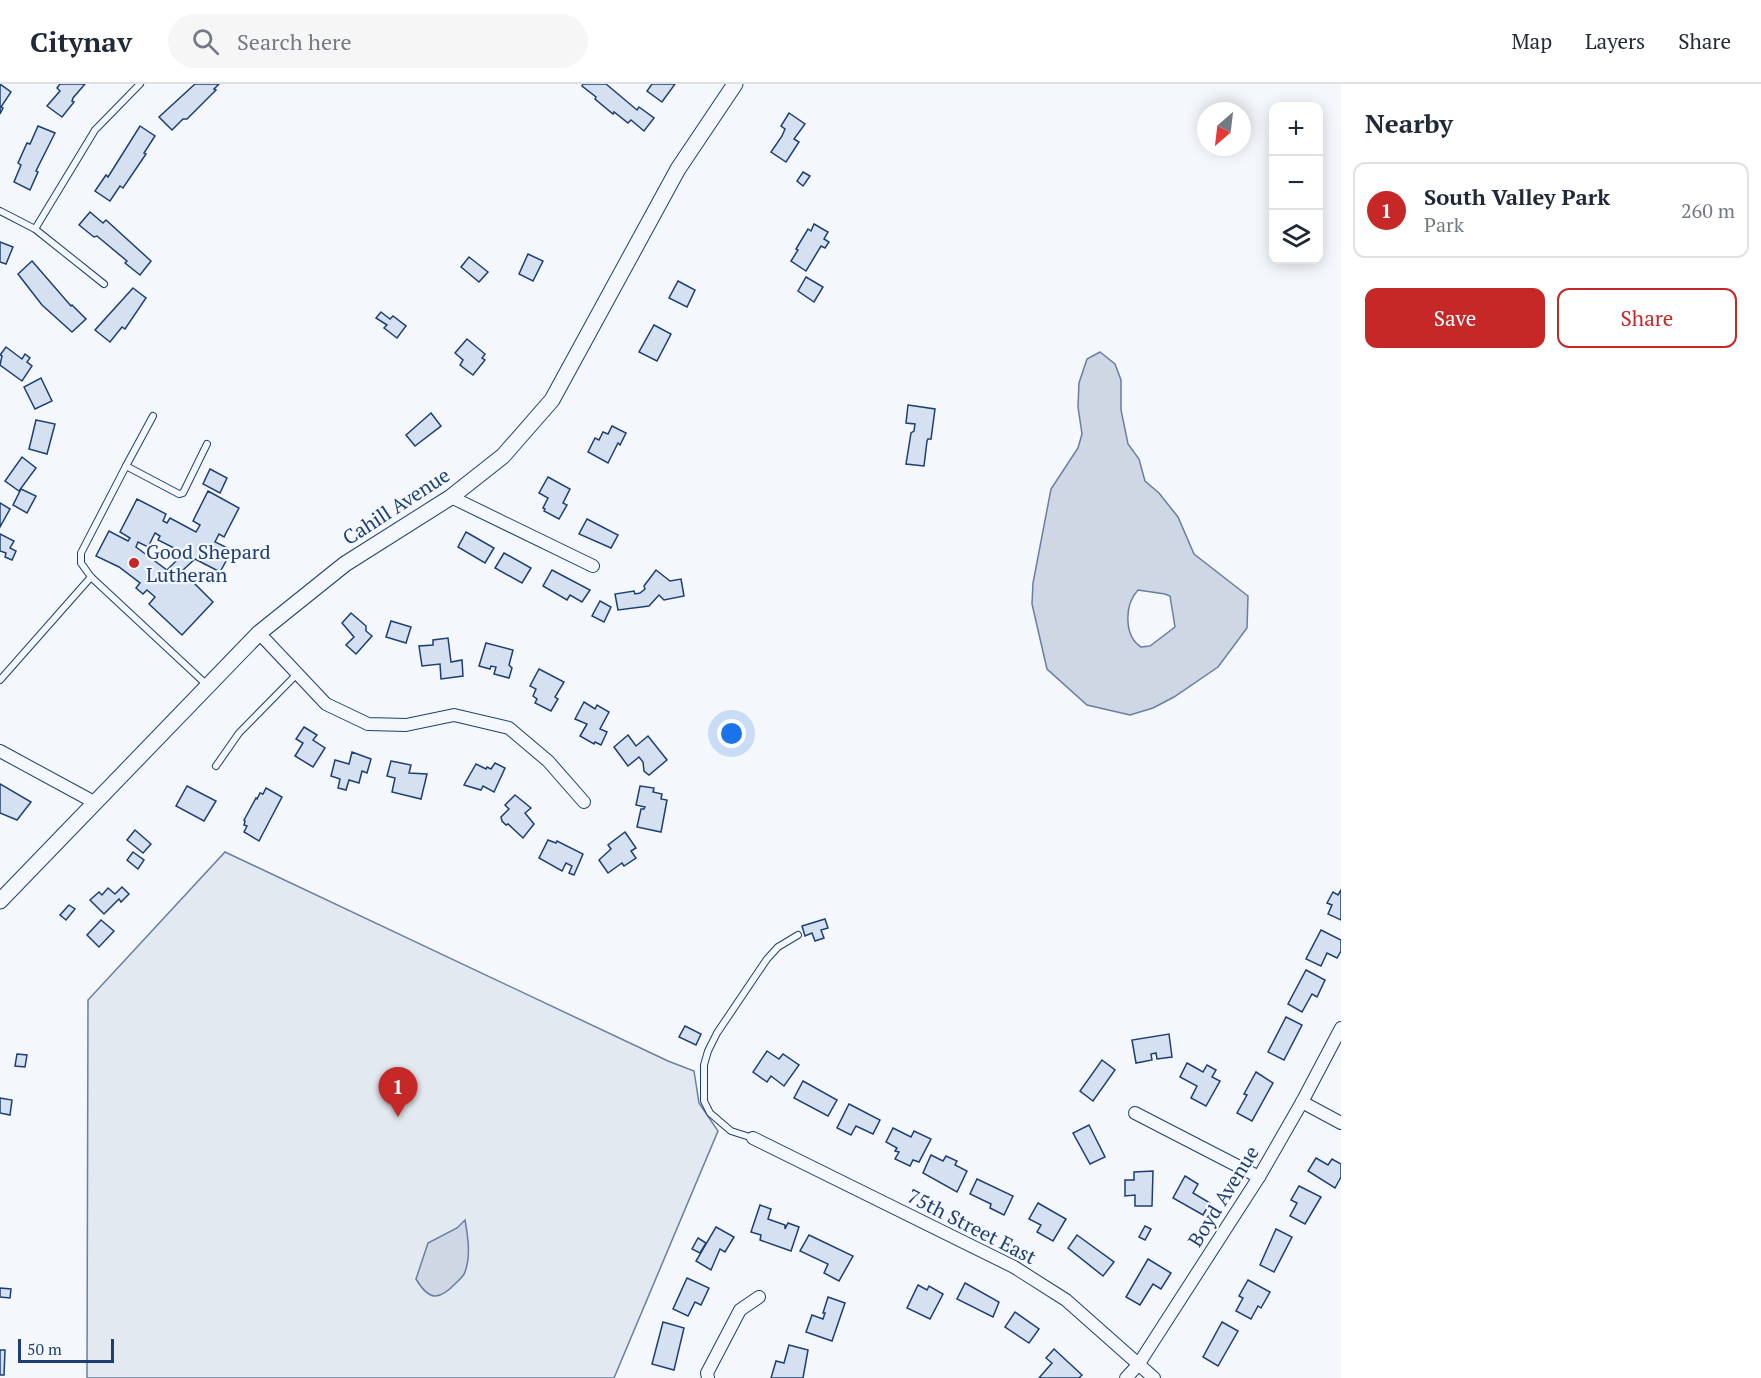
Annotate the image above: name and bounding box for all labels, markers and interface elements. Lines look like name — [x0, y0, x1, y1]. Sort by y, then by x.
search box — [168, 14, 588, 68]
text: Citynav — [30, 23, 132, 60]
icon: search — [189, 25, 222, 58]
text: Search here — [237, 27, 352, 56]
text: Map — [1511, 27, 1552, 55]
text: Layers — [1585, 27, 1645, 55]
text: Share — [1678, 27, 1731, 55]
north arrow — [1197, 102, 1251, 156]
map controls — [1269, 102, 1323, 264]
button: + — [1269, 102, 1323, 156]
text: Nearby — [1365, 106, 1453, 140]
button: − — [1269, 156, 1323, 210]
text: South Valley Park — [1424, 182, 1610, 211]
text: 1 — [1381, 197, 1392, 224]
text: 260 m — [1681, 197, 1735, 224]
button: layers — [1269, 210, 1323, 264]
text: Park — [1424, 211, 1464, 238]
button: Save — [1365, 288, 1545, 348]
button: Share — [1557, 288, 1737, 348]
street label: Cahill Avenue — [337, 461, 455, 551]
place label: Good Shepard Lutheran — [146, 538, 271, 588]
marker: Good Shepard Lutheran — [127, 556, 141, 570]
your location — [717, 719, 746, 748]
pin: 1 — [378, 1068, 418, 1117]
street label: Boyd Avenue — [1181, 1140, 1265, 1252]
street label: 75th Street East — [903, 1182, 1042, 1270]
scale bar — [18, 1336, 114, 1364]
text: 50 m — [27, 1338, 62, 1360]

